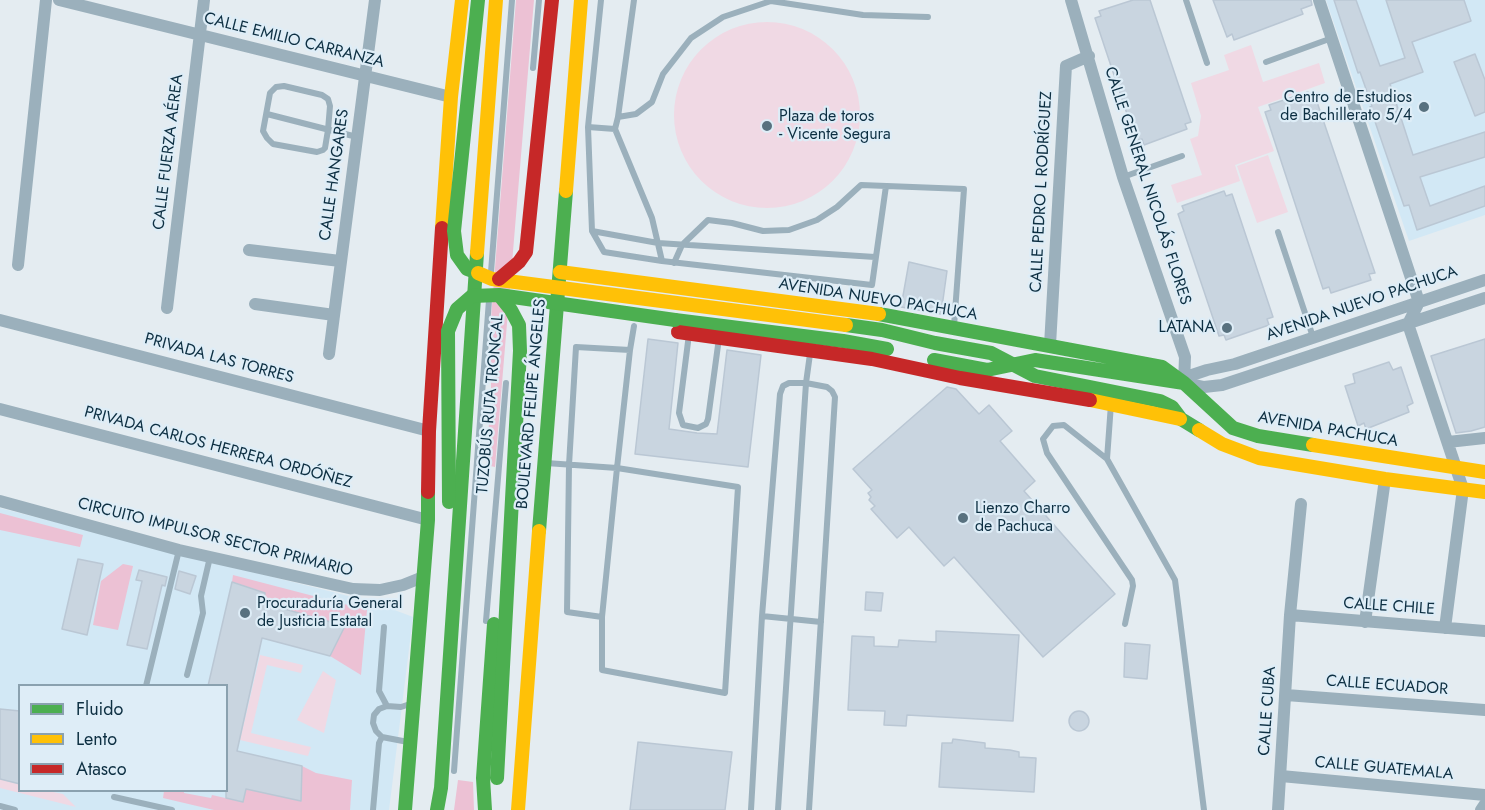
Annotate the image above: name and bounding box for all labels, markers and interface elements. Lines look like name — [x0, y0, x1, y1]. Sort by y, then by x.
street label: CALLE EMILIO CARRANZA — [202, 9, 386, 73]
street label: CALLE GENERAL NICOLÁS FLORES — [1099, 65, 1195, 307]
street label: CALLE FUERZA AÉREA — [150, 73, 188, 231]
place label: Centro de Estudios de Bachillerato 5/4 — [1280, 88, 1412, 126]
street label: CALLE PEDRO L RODRÍGUEZ — [1027, 91, 1057, 293]
marker: Centro de Estudios de Bachillerato 5/4 — [1417, 100, 1431, 114]
place label: Plaza de toros - Vicente Segura — [779, 107, 891, 145]
street label: CALLE HANGARES — [316, 108, 354, 242]
marker: Plaza de toros - Vicente Segura — [760, 119, 774, 133]
street label: AVENIDA NUEVO PACHUCA — [1264, 262, 1460, 346]
street label: AVENIDA NUEVO PACHUCA — [777, 275, 979, 325]
street label: BOULEVARD FELIPE ÁNGELES — [513, 298, 551, 510]
street label: TUZOBÚS RUTA TRONCAL — [474, 313, 508, 495]
place label: LATANA — [1159, 318, 1215, 338]
marker: LATANA — [1220, 321, 1234, 335]
street label: PRIVADA LAS TORRES — [142, 330, 296, 388]
street label: PRIVADA CARLOS HERRERA ORDÓÑEZ — [82, 403, 354, 493]
street label: AVENIDA PACHUCA — [1256, 408, 1400, 452]
street label: CIRCUITO IMPULSOR SECTOR PRIMARIO — [76, 494, 354, 582]
place label: Lienzo Charro de Pachuca — [975, 499, 1070, 537]
marker: Lienzo Charro de Pachuca — [956, 511, 970, 525]
place label: Procuraduría General de Justicia Estatal — [257, 594, 402, 632]
street label: CALLE CHILE — [1343, 594, 1435, 620]
marker: Procuraduría General de Justicia Estatal — [238, 606, 252, 620]
street label: CALLE CUBA — [1255, 666, 1281, 756]
street label: CALLE ECUADOR — [1325, 672, 1449, 700]
legend — [18, 684, 228, 792]
text: Fluido — [76, 696, 123, 722]
text: Lento — [76, 726, 117, 752]
street label: CALLE GUATEMALA — [1314, 753, 1454, 785]
text: Atasco — [76, 756, 127, 782]

